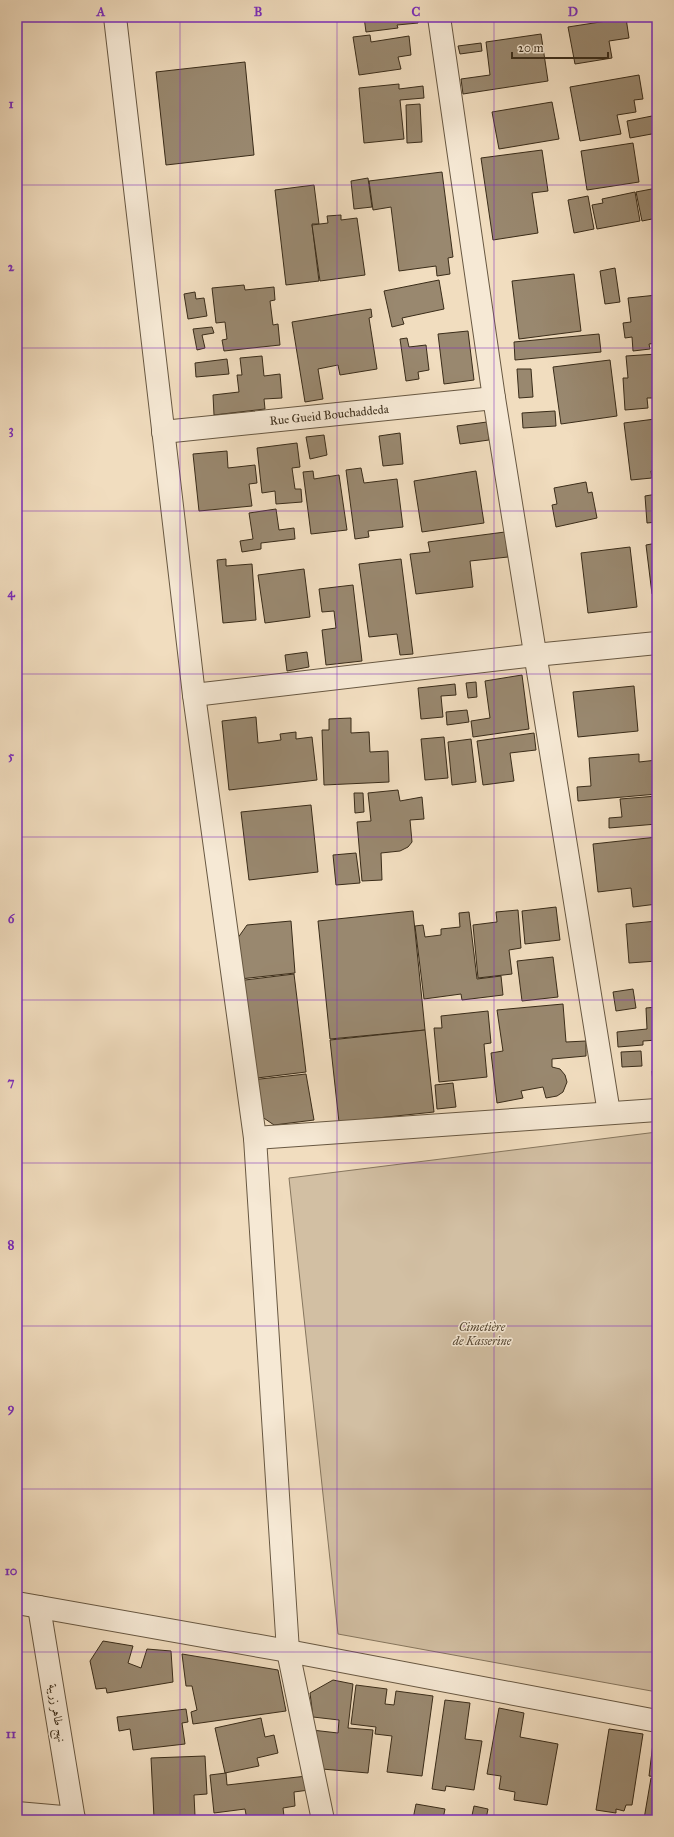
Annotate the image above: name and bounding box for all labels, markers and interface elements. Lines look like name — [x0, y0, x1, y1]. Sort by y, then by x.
text: A — [96, 4, 106, 20]
text: B — [254, 4, 263, 20]
text: C — [412, 4, 421, 20]
text: D — [568, 4, 578, 20]
scale bar — [512, 34, 608, 60]
text: 20 m — [518, 41, 544, 55]
text: 1 — [8, 96, 14, 112]
text: 2 — [8, 259, 15, 275]
street label: Rue Gueid Bouchaddeda — [269, 402, 390, 428]
text: 3 — [8, 422, 14, 438]
text: 4 — [7, 585, 15, 601]
text: 5 — [8, 748, 15, 764]
text: 6 — [8, 911, 16, 927]
text: 7 — [8, 1074, 15, 1090]
text: 8 — [8, 1237, 15, 1253]
park label: Cimetière de Kasserine — [452, 1320, 512, 1348]
text: 9 — [8, 1400, 15, 1416]
text: 10 — [5, 1563, 18, 1579]
street label: نهج طاهر زريبة — [42, 1683, 69, 1744]
text: 11 — [6, 1726, 16, 1742]

